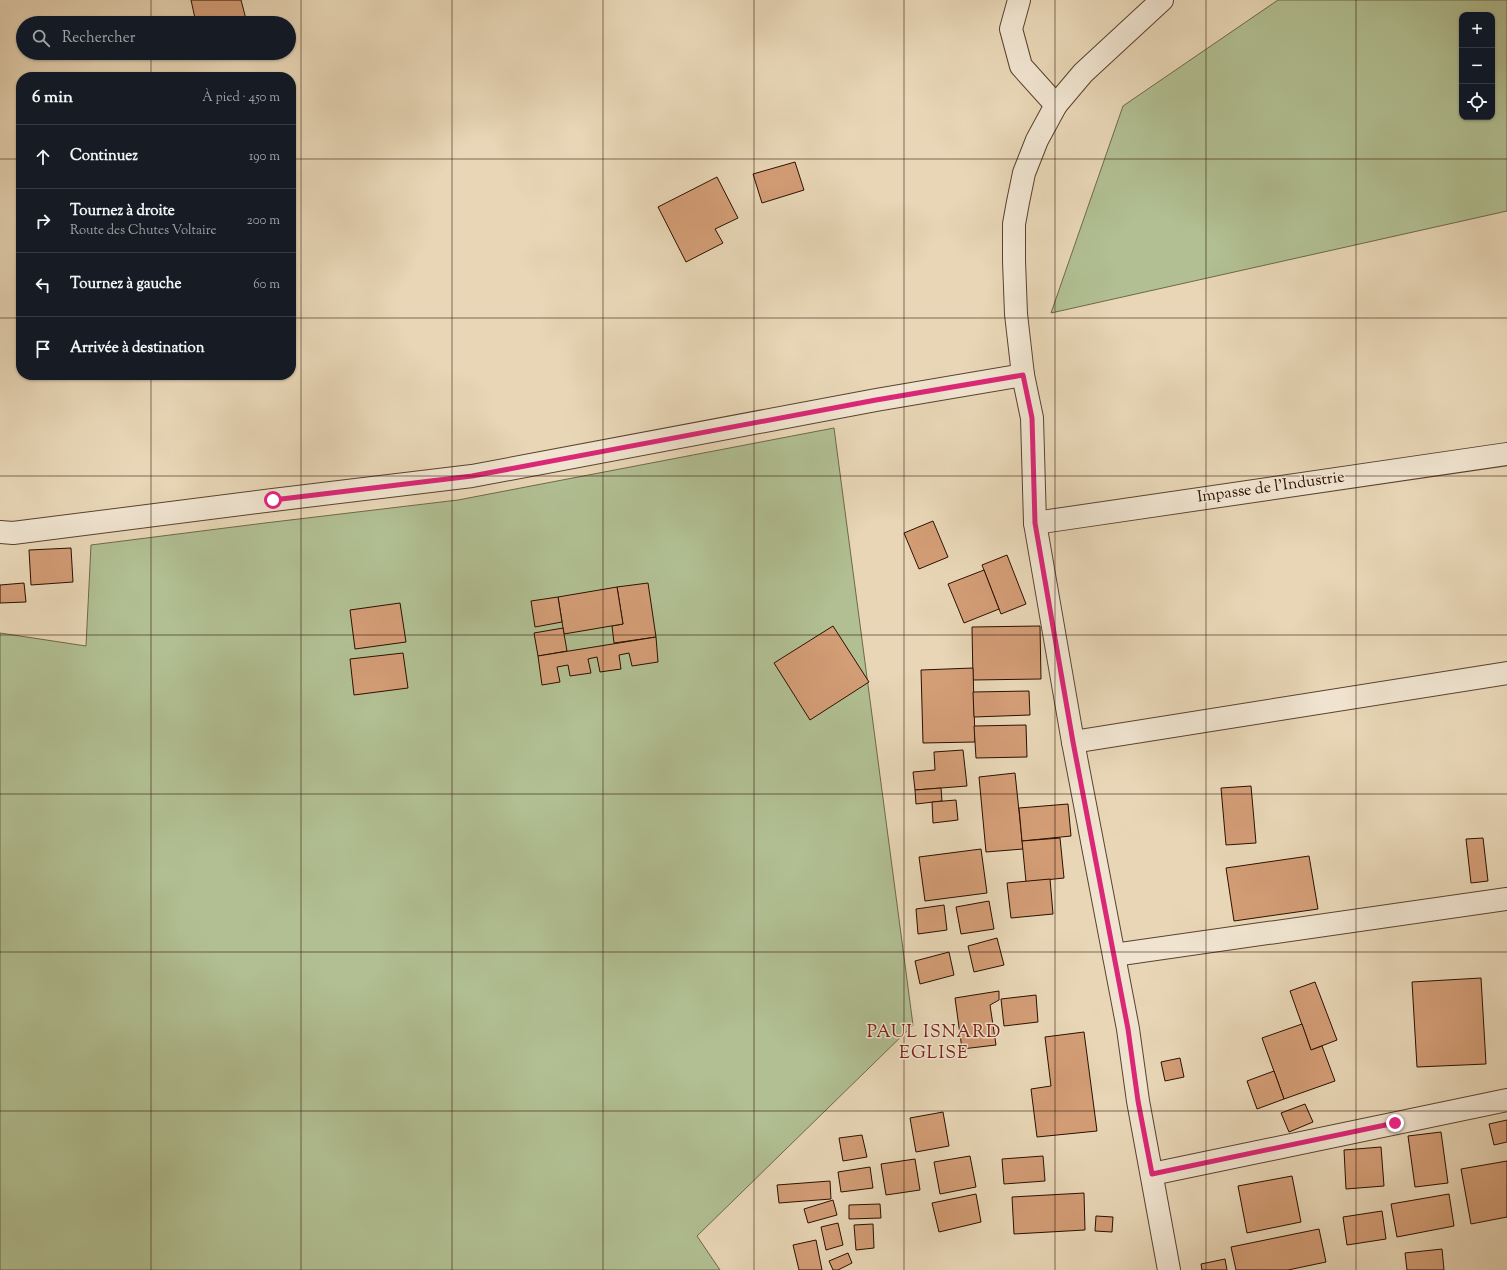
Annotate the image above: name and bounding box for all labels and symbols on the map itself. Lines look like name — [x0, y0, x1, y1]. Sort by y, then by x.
street label: Impasse de l'Industrie — [1196, 466, 1346, 510]
route start — [264, 491, 282, 509]
district label: PAUL ISNARD EGLISE — [867, 1020, 1001, 1067]
route end — [1386, 1114, 1404, 1132]

